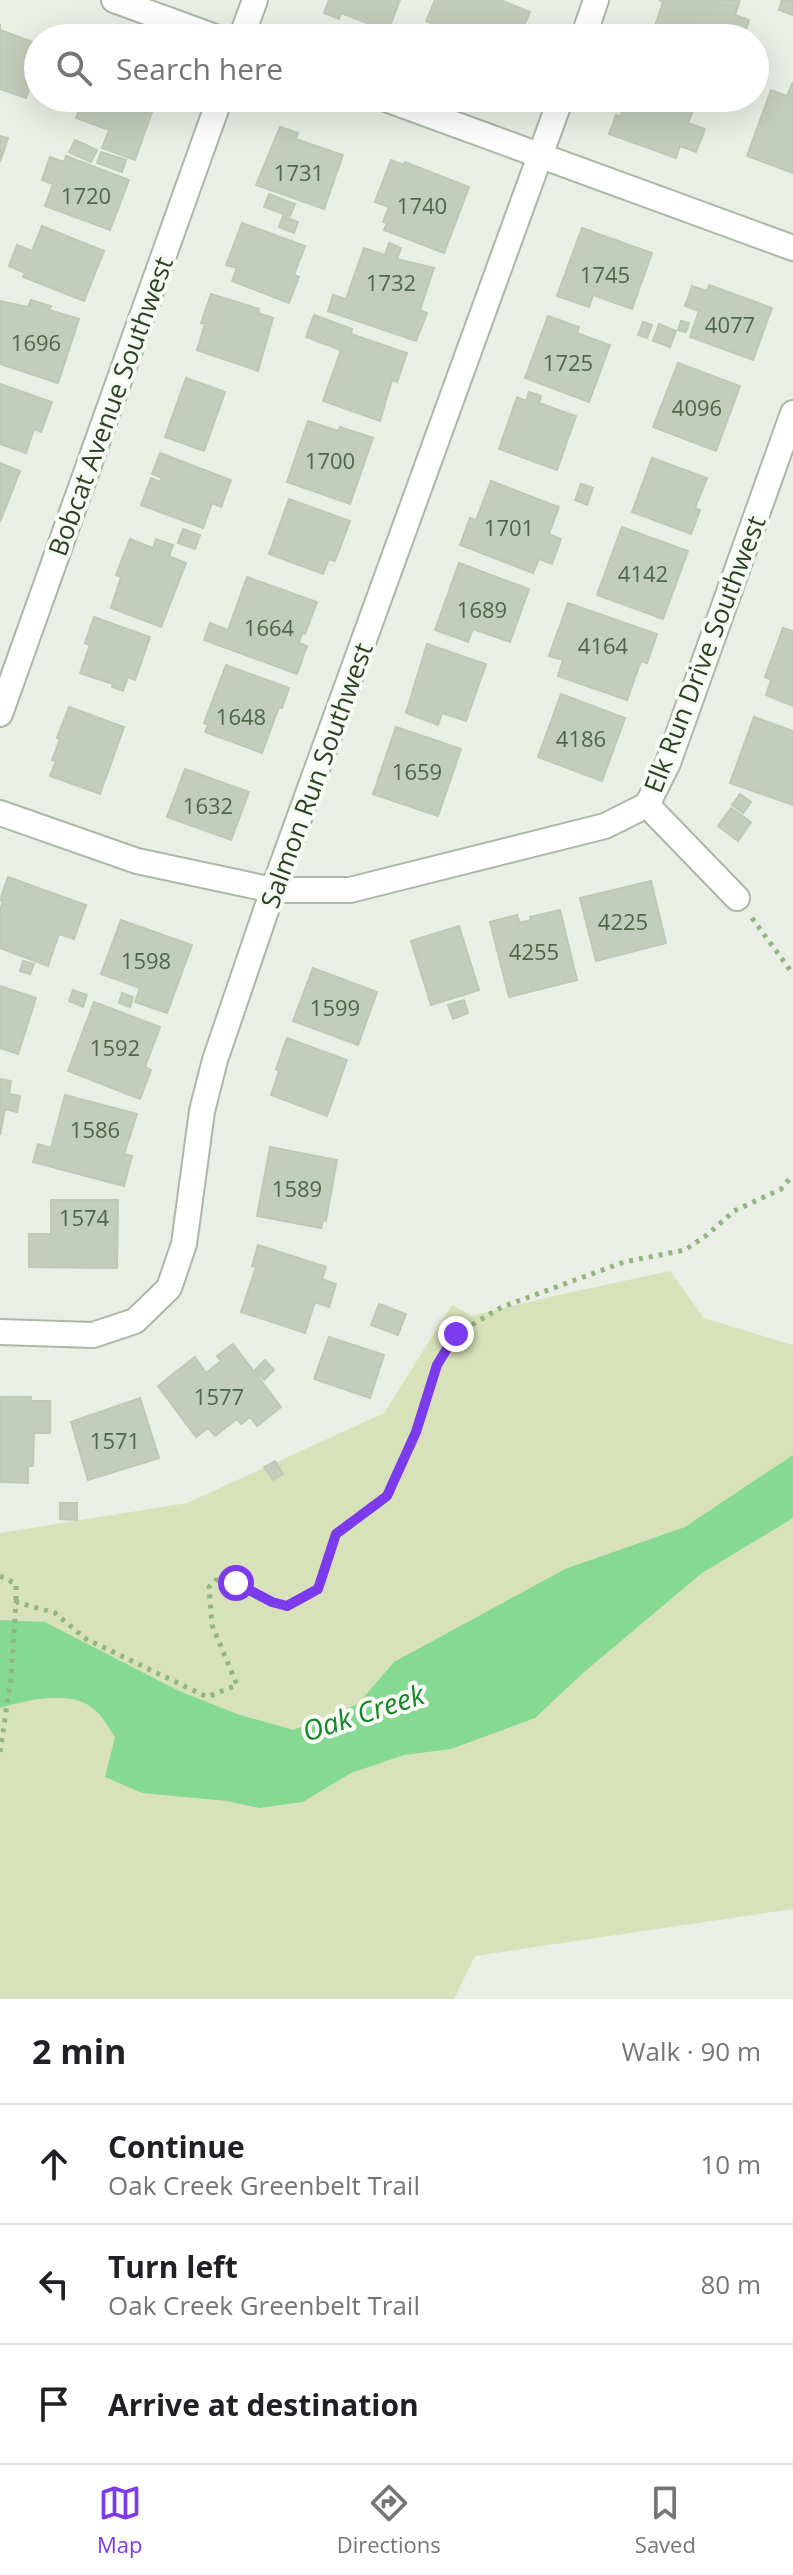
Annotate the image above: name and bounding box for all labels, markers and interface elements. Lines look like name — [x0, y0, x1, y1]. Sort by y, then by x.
search box — [24, 24, 769, 112]
icon: search — [52, 46, 96, 90]
text: Search here — [116, 48, 283, 89]
house number: 1731 — [274, 157, 324, 187]
house number: 1720 — [61, 180, 111, 210]
house number: 1740 — [397, 190, 447, 220]
street label: Bobcat Avenue Southwest — [39, 251, 181, 561]
house number: 1745 — [580, 259, 630, 289]
house number: 1732 — [366, 267, 416, 297]
house number: 4077 — [705, 309, 755, 339]
house number: 1696 — [11, 327, 61, 357]
house number: 1725 — [543, 347, 593, 377]
house number: 4096 — [672, 392, 722, 422]
house number: 1700 — [305, 445, 355, 475]
street label: Elk Run Drive Southwest — [635, 510, 773, 798]
house number: 1701 — [484, 512, 534, 542]
house number: 4142 — [618, 558, 668, 588]
house number: 1689 — [457, 594, 507, 624]
house number: 1664 — [244, 612, 295, 642]
house number: 4164 — [578, 630, 629, 660]
street label: Salmon Run Southwest — [251, 637, 381, 913]
house number: 1648 — [216, 701, 266, 731]
house number: 4186 — [556, 723, 606, 753]
house number: 1659 — [392, 756, 442, 786]
house number: 1632 — [183, 790, 233, 820]
house number: 4225 — [598, 906, 648, 936]
house number: 4255 — [509, 936, 559, 966]
house number: 1598 — [121, 945, 171, 975]
house number: 1599 — [310, 992, 360, 1022]
house number: 1592 — [90, 1032, 140, 1062]
house number: 1586 — [70, 1114, 120, 1144]
house number: 1589 — [272, 1173, 322, 1203]
house number: 1574 — [59, 1202, 110, 1232]
route end — [438, 1316, 474, 1352]
house number: 1577 — [194, 1381, 244, 1411]
house number: 1571 — [90, 1425, 140, 1455]
route start — [218, 1565, 254, 1601]
water label: Oak Creek — [297, 1674, 430, 1750]
text: 2 min — [32, 2028, 126, 2074]
text: Walk · 90 m — [621, 2033, 761, 2069]
text: Continue — [108, 2126, 245, 2167]
icon: ahead — [32, 2142, 76, 2186]
text: 10 m — [700, 2146, 761, 2182]
text: Oak Creek Greenbelt Trail — [108, 2167, 420, 2203]
text: Turn left — [108, 2246, 238, 2287]
icon: left — [32, 2262, 76, 2306]
text: 80 m — [700, 2266, 761, 2302]
text: Oak Creek Greenbelt Trail — [108, 2287, 420, 2323]
icon: arrive — [32, 2382, 76, 2426]
text: Arrive at destination — [108, 2384, 419, 2425]
tab: Map — [97, 2481, 143, 2559]
tab: Directions — [337, 2481, 441, 2559]
tab: Saved — [635, 2481, 696, 2559]

